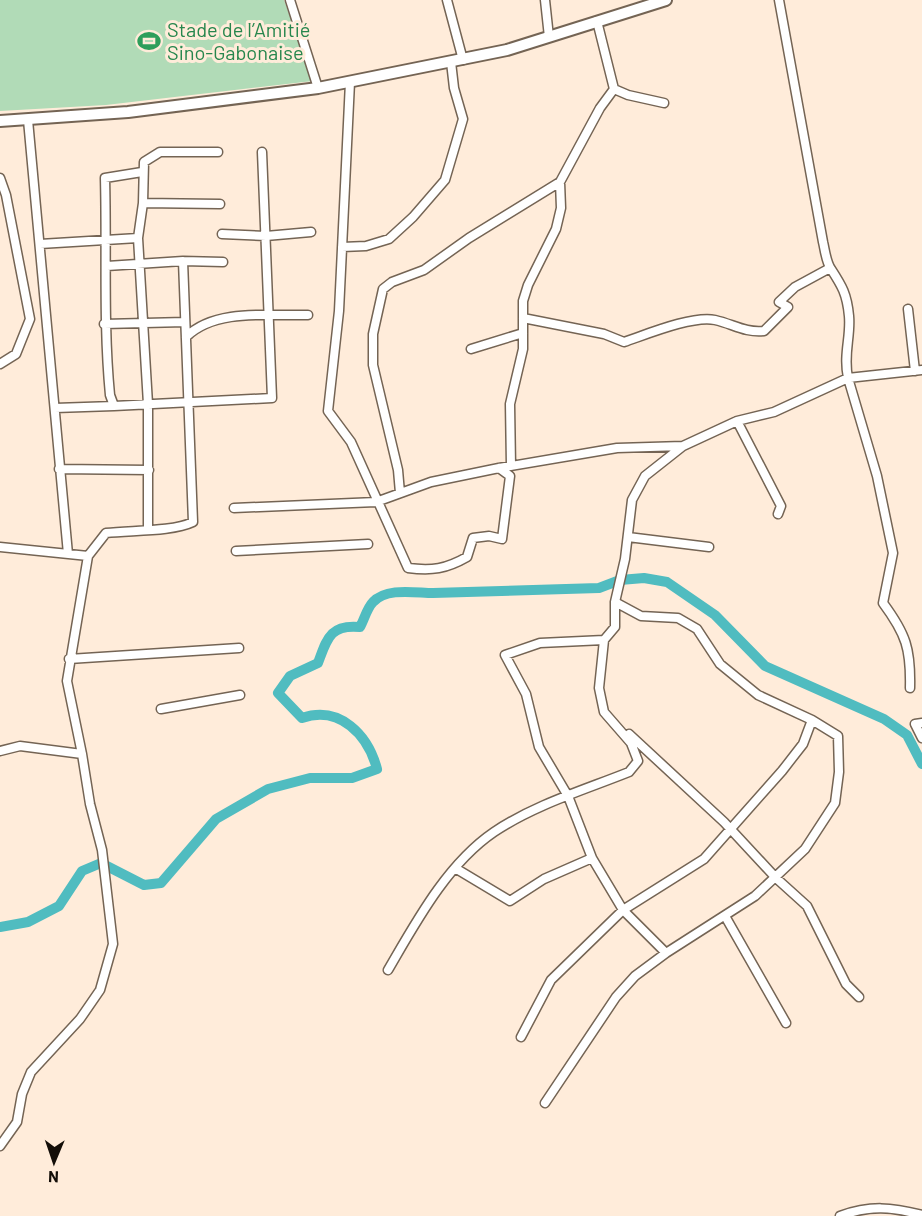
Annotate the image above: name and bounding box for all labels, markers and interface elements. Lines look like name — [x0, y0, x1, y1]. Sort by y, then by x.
place label: Stade de l’Amitié Sino-Gabonaise — [167, 17, 310, 64]
sports icon: Stade de l’Amitié Sino-Gabonaise — [136, 28, 162, 54]
north arrow — [24, 1132, 84, 1192]
text: N — [48, 1168, 59, 1187]

